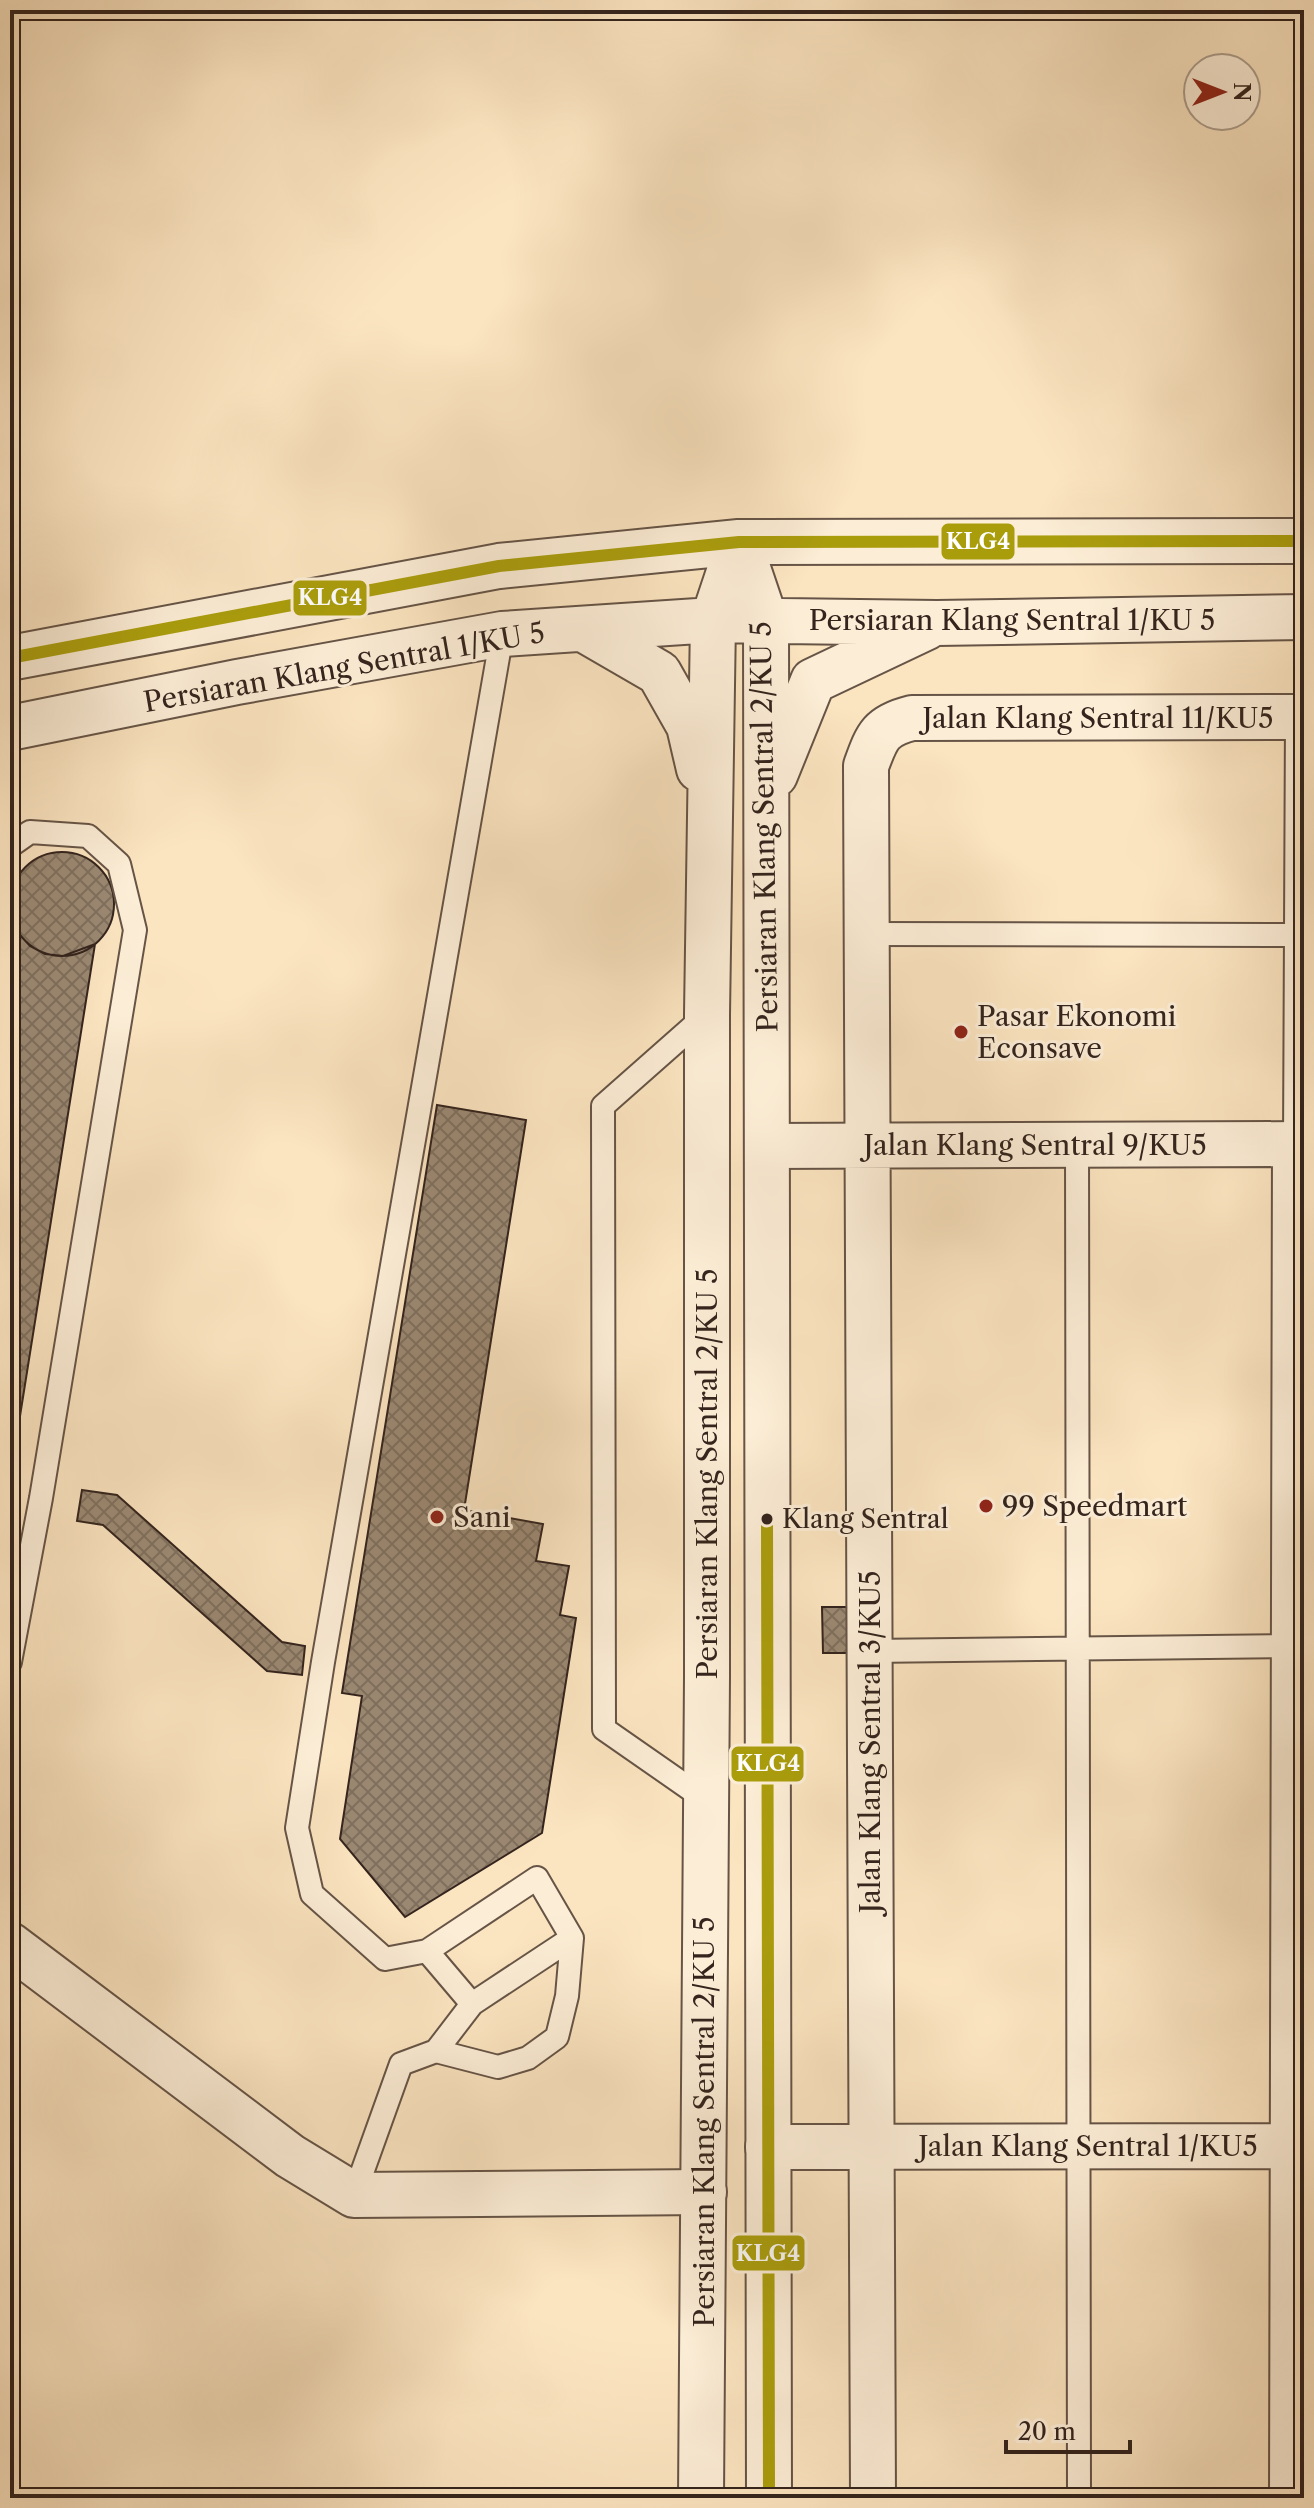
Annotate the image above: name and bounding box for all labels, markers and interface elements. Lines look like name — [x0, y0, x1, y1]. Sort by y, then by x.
north arrow — [1182, 52, 1262, 132]
text: N — [1228, 82, 1255, 102]
line badge: KLG4 — [940, 522, 1016, 561]
text: KLG4 — [946, 528, 1010, 555]
line badge: KLG4 — [292, 579, 368, 617]
text: KLG4 — [298, 584, 362, 611]
street label: Persiaran Klang Sentral 1/KU 5 — [809, 603, 1215, 637]
street label: Persiaran Klang Sentral 1/KU 5 — [141, 615, 547, 719]
street label: Persiaran Klang Sentral 2/KU 5 — [743, 621, 785, 1033]
street label: Jalan Klang Sentral 11/KU5 — [918, 701, 1274, 735]
place label: Pasar Ekonomi Econsave — [977, 999, 1176, 1065]
marker: Pasar Ekonomi Econsave — [952, 1023, 970, 1041]
street label: Jalan Klang Sentral 9/KU5 — [859, 1128, 1207, 1162]
street label: Persiaran Klang Sentral 2/KU 5 — [690, 1269, 724, 1679]
place label: 99 Speedmart — [1002, 1489, 1187, 1523]
marker: 99 Speedmart — [977, 1497, 995, 1515]
place label: Sani — [453, 1500, 510, 1534]
place label: Klang Sentral — [782, 1503, 949, 1535]
marker: Sani — [428, 1508, 446, 1526]
marker: Klang Sentral — [759, 1511, 775, 1527]
street label: Jalan Klang Sentral 3/KU5 — [853, 1571, 887, 1917]
line badge: KLG4 — [730, 1745, 805, 1783]
text: KLG4 — [736, 1750, 800, 1777]
street label: Persiaran Klang Sentral 2/KU 5 — [687, 1917, 721, 2327]
street label: Jalan Klang Sentral 1/KU5 — [914, 2129, 1258, 2163]
line badge: KLG4 — [731, 2234, 806, 2272]
text: KLG4 — [736, 2240, 800, 2267]
scale bar — [1006, 2404, 1130, 2454]
text: 20 m — [1018, 2417, 1076, 2446]

